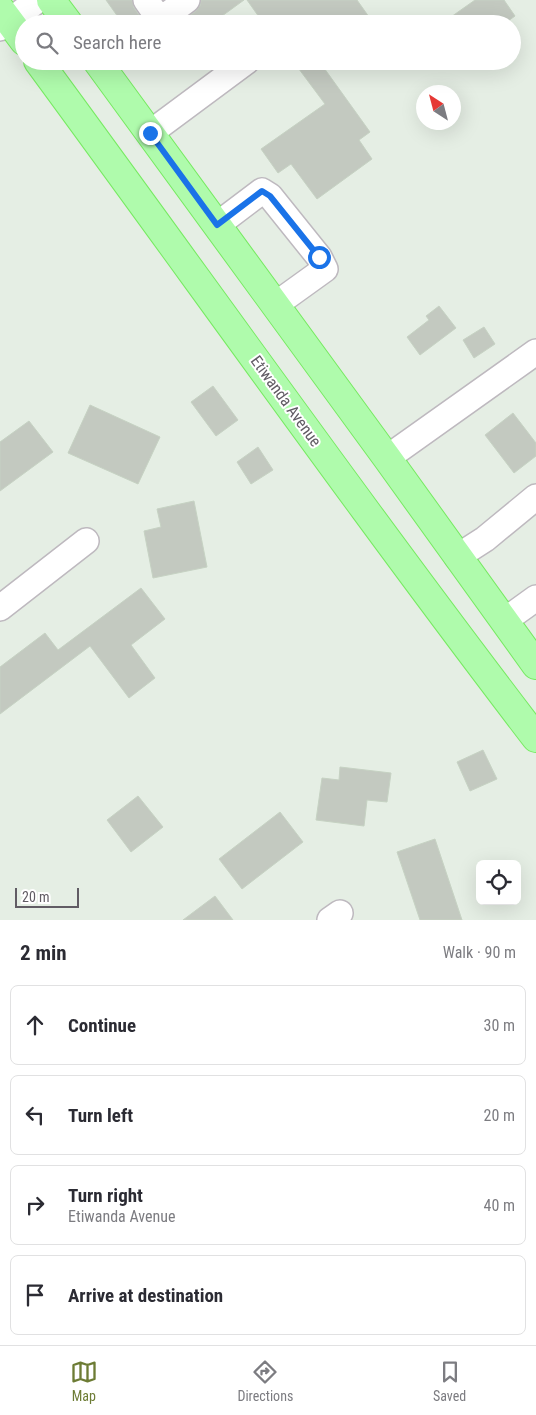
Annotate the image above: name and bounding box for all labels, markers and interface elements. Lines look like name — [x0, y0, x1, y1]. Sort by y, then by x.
search box — [15, 15, 521, 70]
icon: search — [33, 29, 61, 57]
text: Search here — [73, 31, 161, 54]
north arrow — [416, 85, 461, 130]
route end — [139, 122, 162, 145]
route start — [308, 246, 331, 269]
street label: Etiwanda Avenue — [247, 352, 325, 450]
map controls — [476, 860, 521, 905]
button: locate — [476, 860, 521, 905]
scale bar — [15, 885, 79, 908]
text: 20 m — [22, 889, 50, 905]
text: 2 min — [20, 941, 67, 965]
text: Walk · 90 m — [443, 943, 516, 962]
icon: ahead — [21, 1011, 49, 1039]
text: Continue — [68, 1014, 136, 1037]
text: 30 m — [483, 1016, 515, 1035]
icon: left — [21, 1101, 49, 1129]
text: Turn left — [68, 1104, 133, 1127]
text: 20 m — [483, 1106, 515, 1125]
text: Turn right — [68, 1184, 143, 1207]
icon: right — [21, 1191, 49, 1219]
text: 40 m — [483, 1196, 515, 1215]
text: Etiwanda Avenue — [68, 1207, 176, 1226]
icon: arrive — [21, 1281, 49, 1309]
text: Arrive at destination — [68, 1284, 223, 1307]
tab: Map — [70, 1358, 98, 1404]
tab: Directions — [237, 1358, 293, 1404]
tab: Saved — [433, 1358, 466, 1404]

